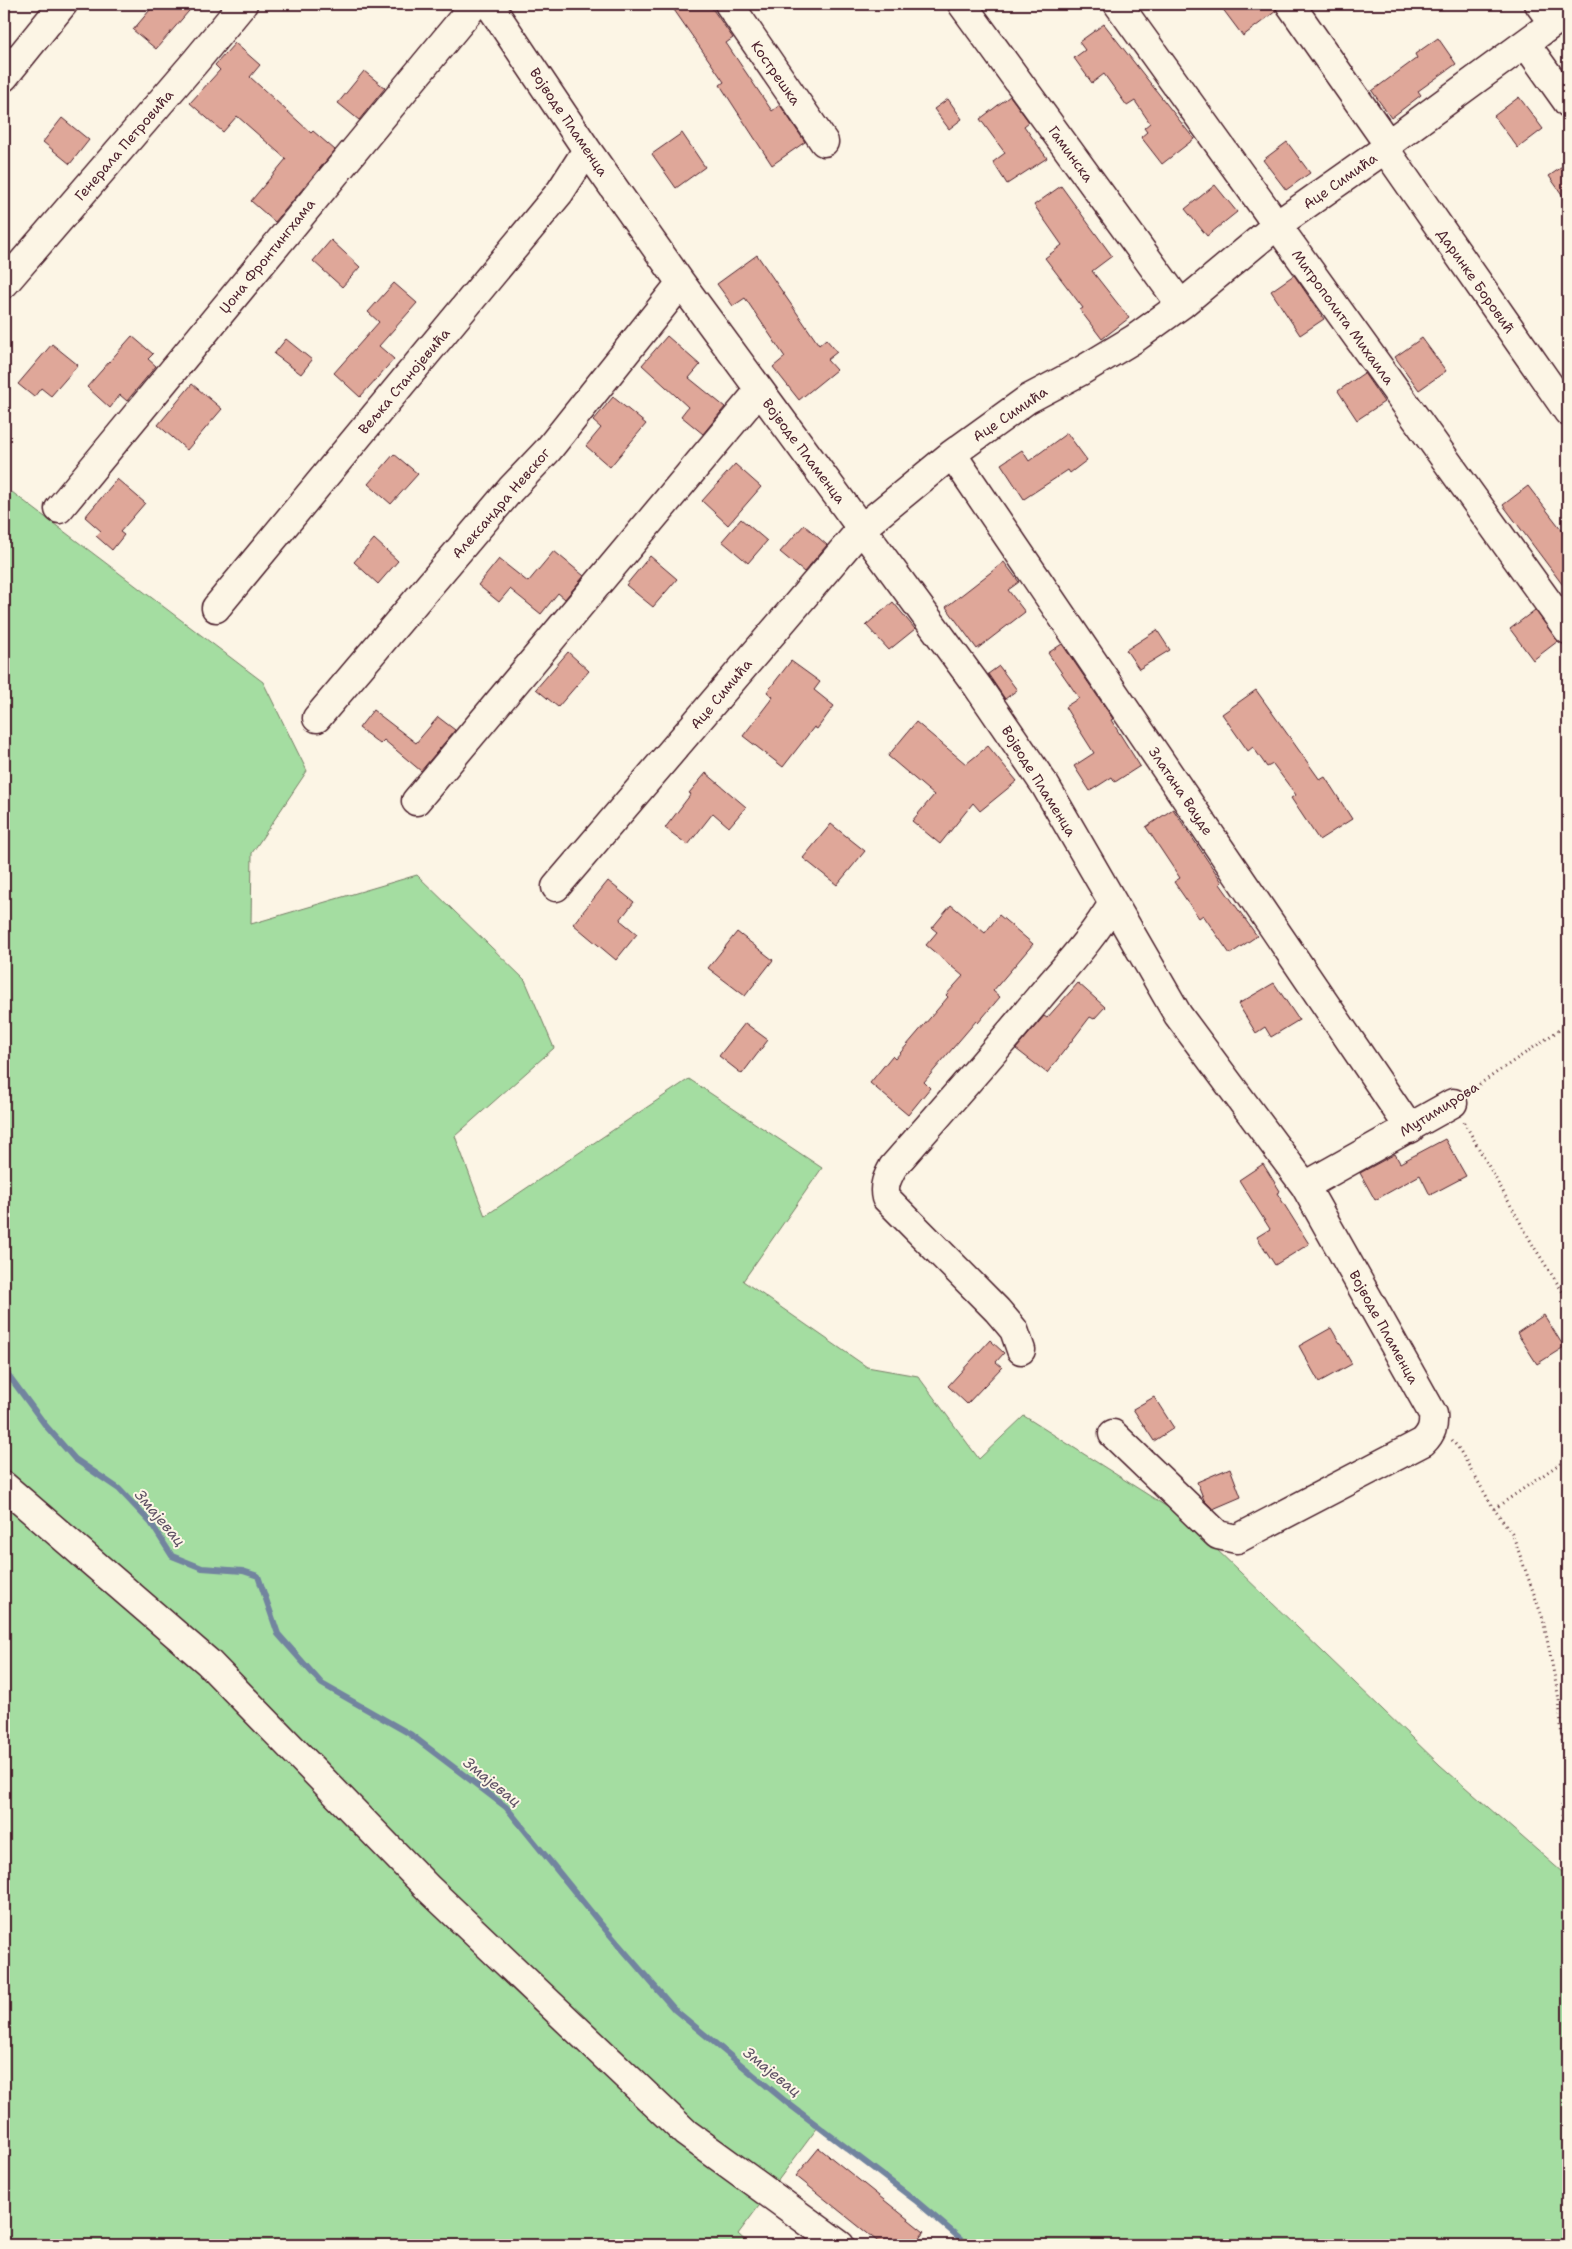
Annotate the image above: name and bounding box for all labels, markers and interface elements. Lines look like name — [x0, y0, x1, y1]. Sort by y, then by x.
street label: Кострешка — [747, 37, 805, 109]
street label: Војводе Пламенца — [526, 64, 612, 180]
street label: Генерала Петровића — [71, 85, 177, 204]
street label: Гаминска — [1045, 122, 1098, 186]
street label: Аце Симића — [1299, 149, 1381, 213]
street label: Џона Фронтингхама — [215, 195, 319, 317]
street label: Даринке Боровић — [1433, 225, 1519, 337]
street label: Митрополита Михаила — [1288, 246, 1398, 388]
street label: Вељка Станојевића — [354, 324, 454, 438]
street label: Аце Симића — [969, 382, 1051, 446]
street label: Војводе Пламенца — [759, 395, 850, 507]
street label: Александра Невског — [448, 443, 554, 562]
street label: Аце Симића — [686, 655, 756, 733]
street label: Војводе Пламенца — [998, 722, 1080, 840]
street label: Златана Вауде — [1145, 743, 1217, 839]
street label: Мутимирова — [1396, 1077, 1482, 1140]
street label: Војводе Пламенца — [1345, 1267, 1423, 1387]
water label: Змајевац — [130, 1485, 190, 1551]
water label: Змајевац — [459, 1753, 525, 1811]
water label: Змајевац — [739, 2043, 805, 2101]

